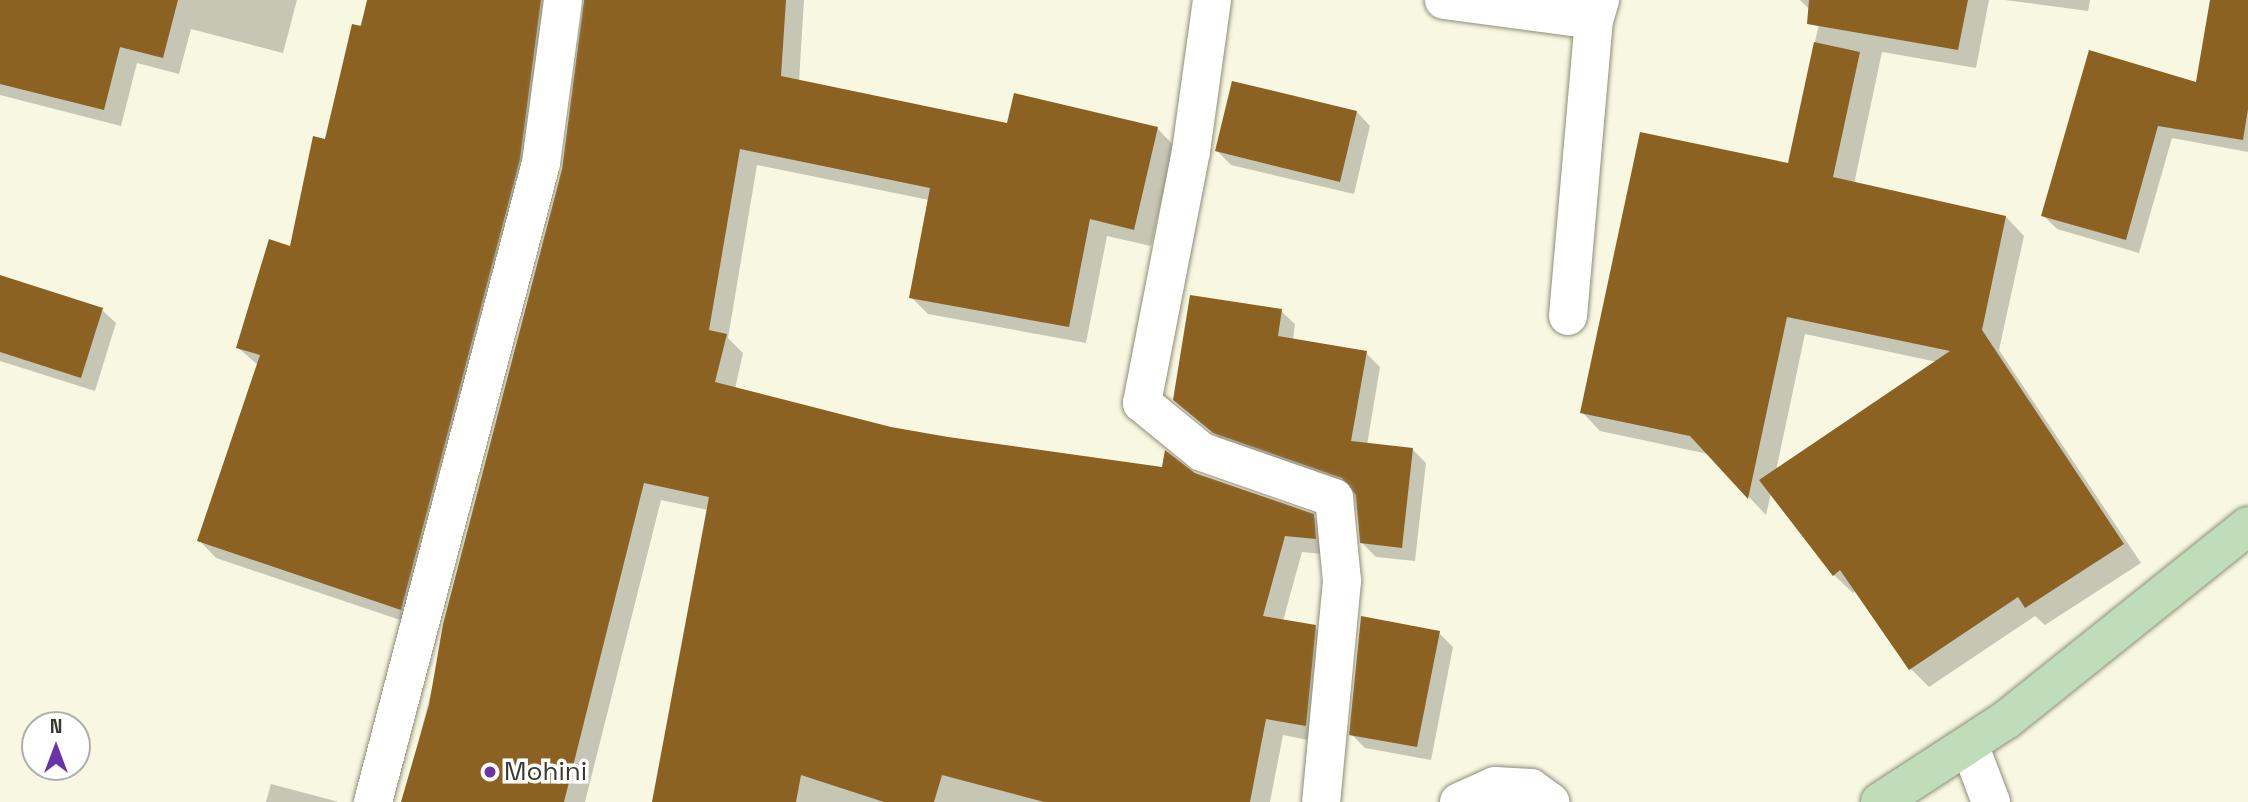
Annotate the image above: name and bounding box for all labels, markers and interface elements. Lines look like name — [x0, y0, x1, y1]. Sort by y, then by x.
north arrow — [21, 711, 91, 781]
text: N — [50, 714, 62, 739]
place label: Mohini — [504, 756, 587, 788]
marker: Mohini — [482, 764, 498, 780]

